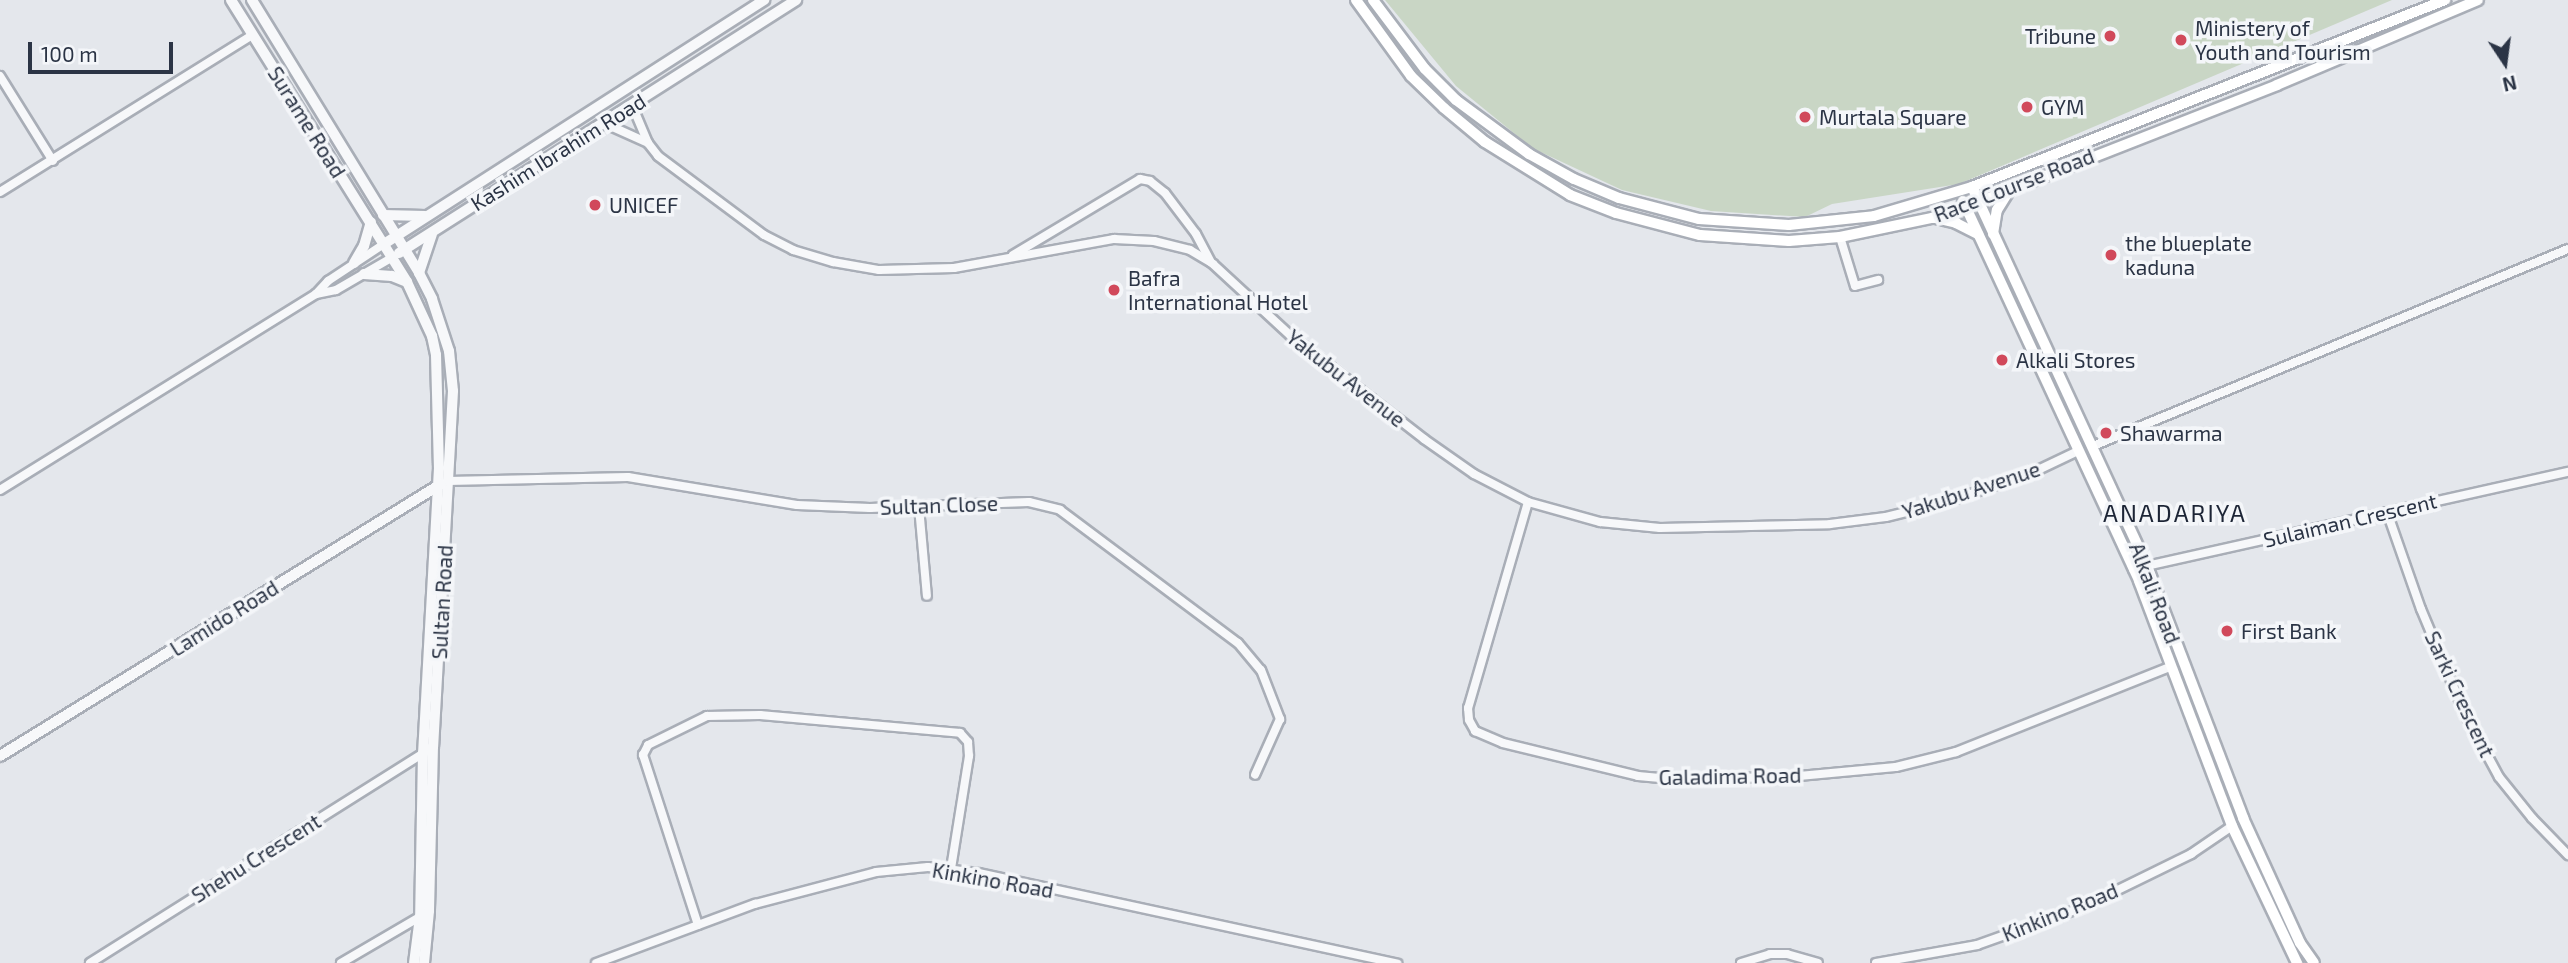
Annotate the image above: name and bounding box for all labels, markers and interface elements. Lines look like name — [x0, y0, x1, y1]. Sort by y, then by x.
place label: Ministery of Youth and Tourism — [2195, 15, 2371, 65]
place label: Tribune — [2025, 23, 2096, 49]
scale bar — [32, 28, 177, 72]
marker: Tribune — [2102, 28, 2118, 44]
north arrow — [2470, 28, 2540, 98]
marker: Ministery of Youth and Tourism — [2173, 32, 2189, 48]
text: 100 m — [41, 41, 98, 66]
street label: Surame Road — [263, 62, 351, 182]
text: N — [2501, 71, 2519, 97]
street label: Kashim Ibrahim Road — [466, 88, 650, 216]
place label: GYM — [2041, 94, 2084, 120]
marker: GYM — [2019, 99, 2035, 115]
place label: Murtala Square — [1819, 104, 1966, 130]
marker: Murtala Square — [1797, 109, 1813, 125]
street label: Race Course Road — [1930, 143, 2098, 227]
place label: UNICEF — [609, 192, 678, 218]
marker: UNICEF — [587, 197, 603, 213]
place label: the blueplate kaduna — [2125, 230, 2252, 280]
marker: the blueplate kaduna — [2103, 247, 2119, 263]
place label: Bafra International Hotel — [1128, 265, 1308, 315]
marker: Bafra International Hotel — [1106, 282, 1122, 298]
street label: Yakubu Avenue — [1282, 324, 1410, 432]
place label: Alkali Stores — [2016, 347, 2135, 373]
marker: Alkali Stores — [1994, 352, 2010, 368]
place label: Shawarma — [2120, 420, 2223, 446]
marker: Shawarma — [2098, 425, 2114, 441]
street label: Yakubu Avenue — [1899, 456, 2043, 524]
street label: Sulaiman Crescent — [2261, 488, 2439, 552]
street label: Sultan Close — [879, 490, 999, 520]
district label: ANADARIYA — [2104, 499, 2246, 527]
street label: Alkali Road — [2124, 539, 2186, 647]
street label: Sultan Road — [426, 544, 458, 660]
street label: Lamido Road — [165, 575, 283, 661]
place label: First Bank — [2241, 618, 2337, 644]
marker: First Bank — [2219, 623, 2235, 639]
street label: Sarki Crescent — [2420, 627, 2500, 761]
street label: Galadima Road — [1658, 762, 1802, 790]
street label: Shehu Crescent — [187, 808, 325, 908]
street label: Kinkino Road — [930, 857, 1056, 903]
street label: Kinkino Road — [1998, 877, 2122, 947]

